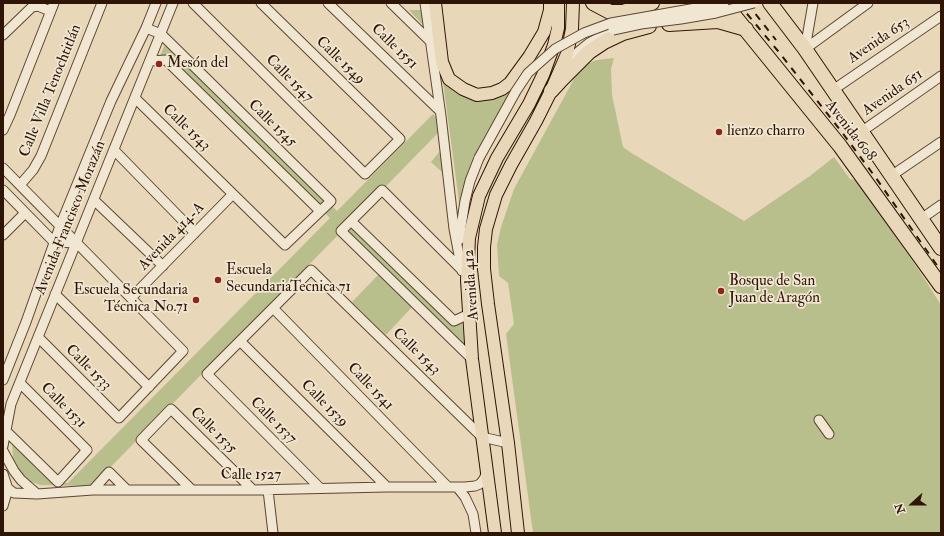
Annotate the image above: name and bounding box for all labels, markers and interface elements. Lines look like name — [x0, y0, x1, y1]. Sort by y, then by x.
street label: Avenida 653 — [845, 14, 913, 68]
street label: Calle 1551 — [367, 20, 421, 74]
street label: Calle Villa Tenochtitlán — [16, 22, 86, 160]
street label: Calle 1549 — [312, 33, 368, 89]
street label: Calle 1547 — [261, 51, 317, 107]
place label: Mesón del — [167, 55, 228, 73]
marker: Mesón del — [154, 59, 164, 69]
street label: Avenida 651 — [859, 66, 927, 120]
street label: Calle 1545 — [244, 97, 300, 151]
street label: Avenida 608 — [821, 97, 879, 165]
street label: Calle 1543 — [158, 101, 214, 155]
place label: lienzo charro — [727, 123, 805, 141]
marker: lienzo charro — [714, 127, 724, 137]
street label: Avenida Francisco Morazán — [32, 138, 110, 298]
street label: Avenida 414-A — [135, 199, 209, 275]
street label: Avenida 412 — [461, 249, 483, 321]
place label: Escuela SecundariaTecnica 71 — [226, 262, 351, 297]
place label: Bosque de San Juan de Aragón — [729, 273, 820, 308]
marker: Escuela SecundariaTecnica 71 — [213, 275, 223, 285]
place label: Escuela Secundaria Técnica No.71 — [73, 282, 188, 317]
marker: Bosque de San Juan de Aragón — [716, 286, 726, 296]
marker: Escuela Secundaria Técnica No.71 — [191, 295, 201, 305]
street label: Calle 1543 — [388, 325, 444, 379]
street label: Calle 1533 — [61, 341, 115, 395]
street label: Calle 1541 — [343, 359, 397, 415]
street label: Calle 1539 — [297, 377, 351, 431]
street label: Calle 1531 — [36, 379, 90, 433]
street label: Calle 1537 — [246, 394, 300, 448]
street label: Calle 1535 — [186, 404, 240, 458]
street label: Calle 1527 — [221, 467, 281, 485]
north arrow — [892, 484, 932, 524]
text: N — [892, 502, 908, 515]

